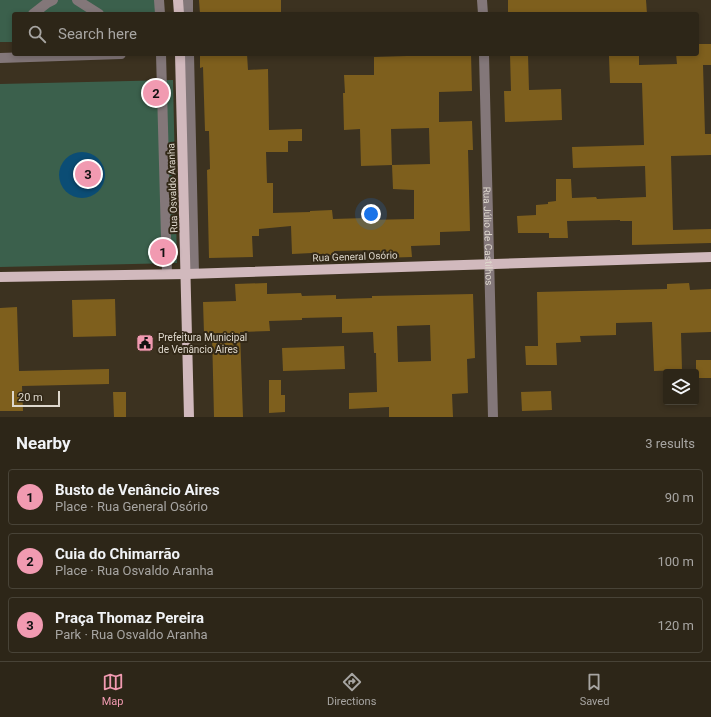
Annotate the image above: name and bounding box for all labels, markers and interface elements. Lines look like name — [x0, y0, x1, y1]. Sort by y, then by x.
search box — [12, 12, 699, 56]
icon: search — [26, 23, 48, 45]
text: Search here — [58, 25, 137, 43]
pin: 2 — [143, 78, 169, 108]
street label: Rua Osvaldo Aranha — [165, 143, 180, 233]
pin: 3 — [75, 159, 101, 189]
street label: Rua Júlio de Castilhos — [481, 186, 495, 286]
your location — [361, 204, 381, 224]
pin: 1 — [150, 237, 176, 267]
street label: Rua General Osório — [312, 250, 398, 263]
place label: Prefeitura Municipal de Venâncio Aires — [158, 332, 247, 355]
public building icon: Prefeitura Municipal de Venâncio Aires — [135, 333, 155, 353]
map controls — [663, 369, 699, 405]
button: layers — [663, 369, 699, 405]
scale bar — [12, 389, 60, 408]
text: 20 m — [18, 391, 43, 404]
text: Nearby — [16, 433, 71, 453]
text: 3 results — [645, 436, 695, 451]
text: Busto de Venâncio Aires — [55, 481, 220, 499]
text: 1 — [26, 490, 34, 505]
text: 90 m — [665, 490, 694, 505]
text: Place · Rua General Osório — [55, 499, 208, 514]
text: Cuia do Chimarrão — [55, 545, 180, 563]
text: 2 — [26, 554, 34, 569]
text: 100 m — [657, 554, 694, 569]
text: Place · Rua Osvaldo Aranha — [55, 563, 214, 578]
text: Praça Thomaz Pereira — [55, 609, 204, 627]
text: 3 — [26, 618, 34, 633]
text: 120 m — [657, 618, 694, 633]
text: Park · Rua Osvaldo Aranha — [55, 627, 208, 642]
tab: Map — [102, 671, 124, 708]
tab: Directions — [327, 671, 376, 708]
tab: Saved — [580, 671, 609, 708]

